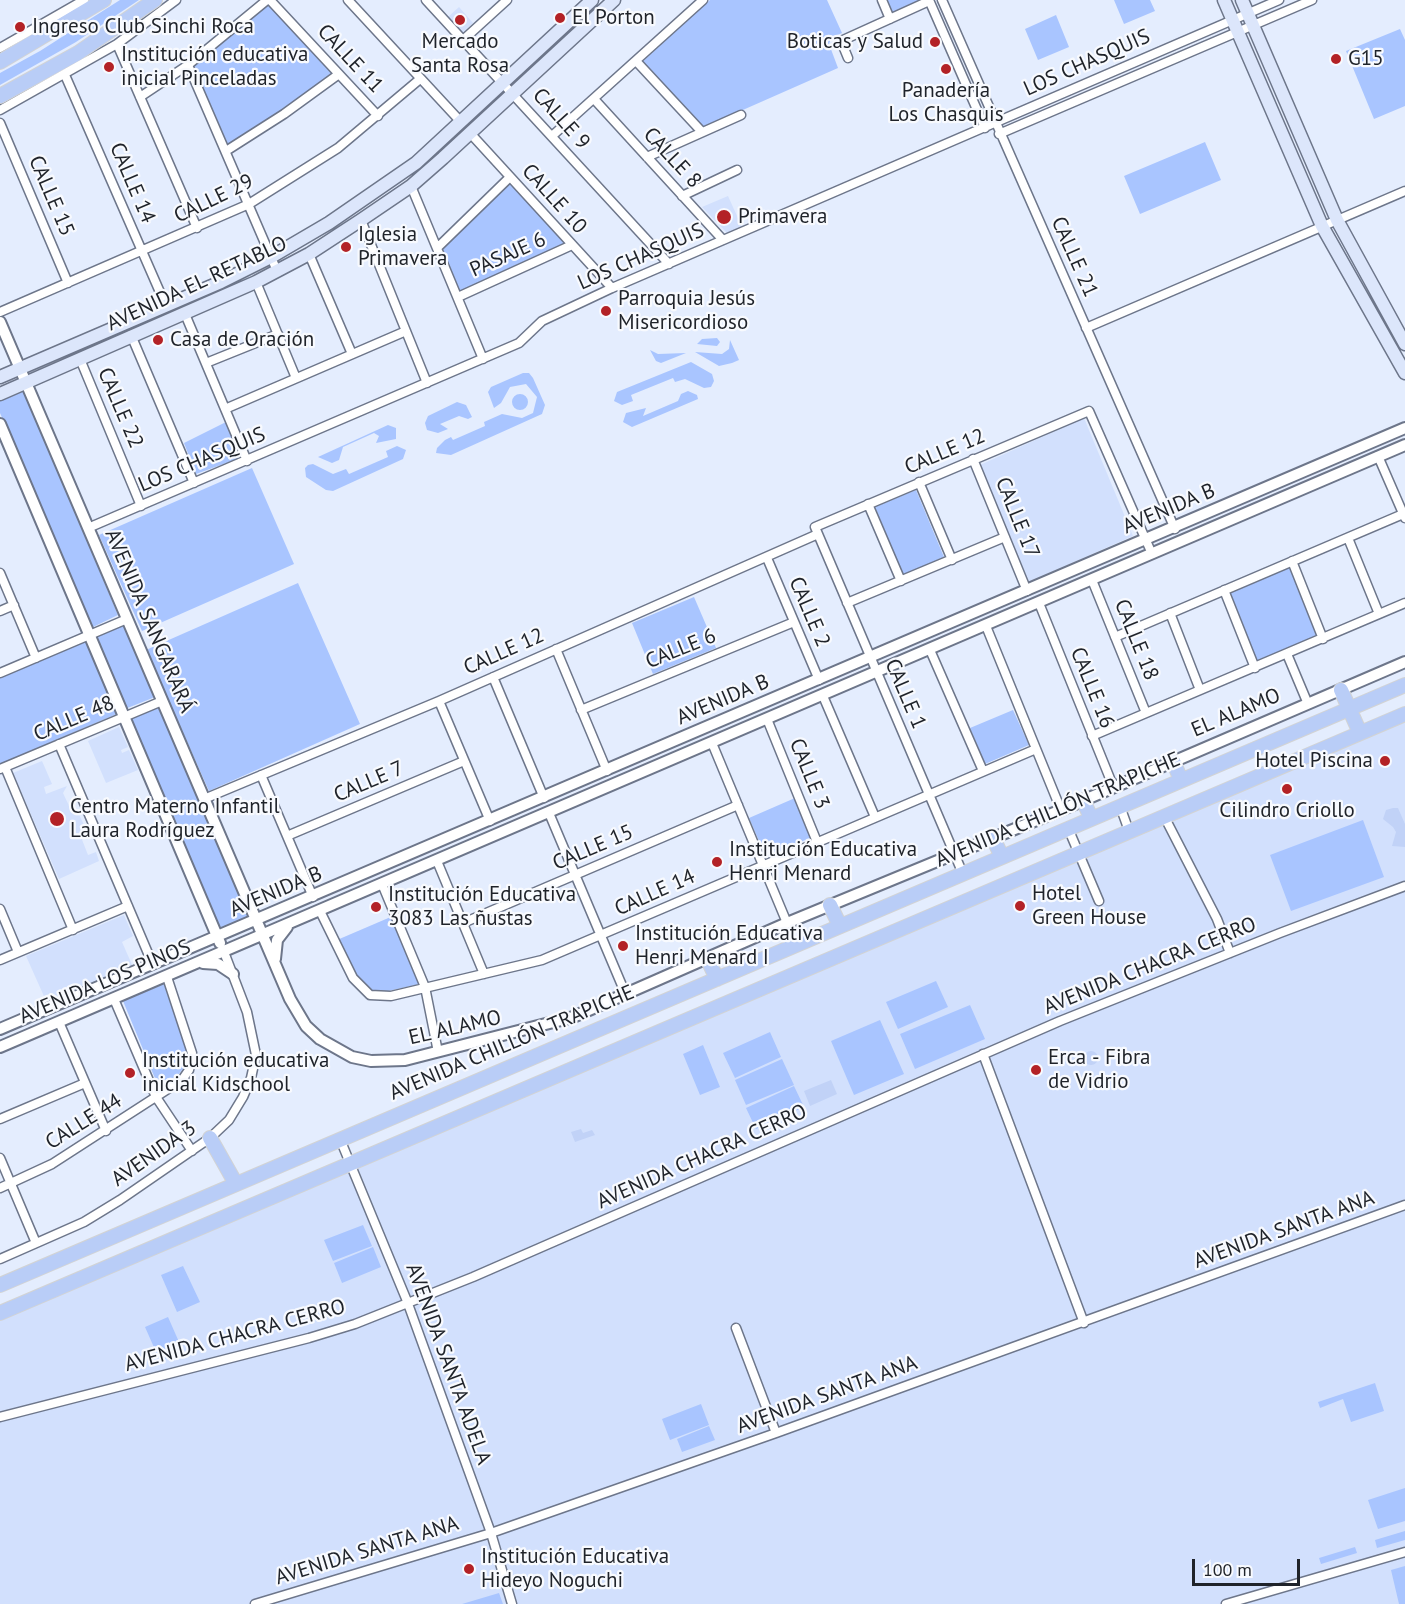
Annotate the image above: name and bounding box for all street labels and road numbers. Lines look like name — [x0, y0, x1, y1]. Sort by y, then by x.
street label: CALLE 11 — [312, 19, 388, 99]
street label: LOS CHASQUIS — [1020, 24, 1154, 102]
street label: CALLE 9 — [527, 83, 595, 155]
street label: CALLE 8 — [638, 122, 706, 194]
street label: CALLE 14 — [104, 139, 160, 227]
street label: CALLE 15 — [23, 152, 79, 240]
street label: CALLE 10 — [516, 159, 592, 239]
street label: CALLE 29 — [170, 169, 258, 229]
street label: CALLE 21 — [1045, 213, 1103, 301]
street label: LOS CHASQUIS — [574, 218, 708, 296]
street label: PASAJE 6 — [466, 227, 550, 283]
street label: AVENIDA EL RETABLO — [103, 231, 291, 337]
street label: CALLE 22 — [92, 364, 148, 452]
street label: LOS CHASQUIS — [135, 422, 269, 498]
street label: CALLE 12 — [901, 424, 989, 480]
street label: CALLE 17 — [989, 474, 1045, 562]
street label: AVENIDA B — [1119, 478, 1219, 540]
street label: AVENIDA SANGARARÁ — [99, 525, 199, 717]
street label: CALLE 2 — [783, 573, 835, 651]
street label: CALLE 18 — [1108, 596, 1164, 684]
street label: CALLE 12 — [460, 623, 548, 681]
street label: CALLE 6 — [642, 624, 720, 674]
street label: CALLE 16 — [1064, 644, 1120, 732]
street label: CALLE 1 — [879, 655, 931, 733]
street label: AVENIDA B — [673, 669, 773, 731]
street label: EL ALAMO — [1188, 683, 1284, 743]
street label: CALLE 48 — [30, 691, 118, 747]
street label: CALLE 3 — [784, 735, 834, 813]
street label: AVENIDA CHILLÓN TRAPICHE — [932, 747, 1184, 873]
street label: CALLE 7 — [330, 756, 408, 808]
street label: CALLE 15 — [549, 820, 637, 876]
street label: AVENIDA B — [226, 861, 326, 923]
street label: CALLE 14 — [611, 864, 699, 922]
street label: AVENIDA CHACRA CERRO — [1040, 912, 1260, 1020]
street label: AVENIDA LOS PINOS — [15, 934, 195, 1030]
street label: AVENIDA CHILLÓN TRAPICHE — [386, 980, 638, 1106]
street label: EL ALAMO — [406, 1005, 504, 1051]
street label: CALLE 44 — [41, 1089, 127, 1155]
street label: AVENIDA CHACRA CERRO — [593, 1099, 811, 1215]
street label: AVENIDA 3 — [107, 1116, 201, 1192]
street label: AVENIDA SANTA ANA — [1190, 1186, 1378, 1274]
street label: AVENIDA SANTA ADELA — [400, 1260, 496, 1468]
street label: AVENIDA CHACRA CERRO — [122, 1294, 348, 1378]
street label: AVENIDA SANTA ANA — [733, 1351, 921, 1439]
street label: AVENIDA SANTA ANA — [272, 1511, 462, 1591]

